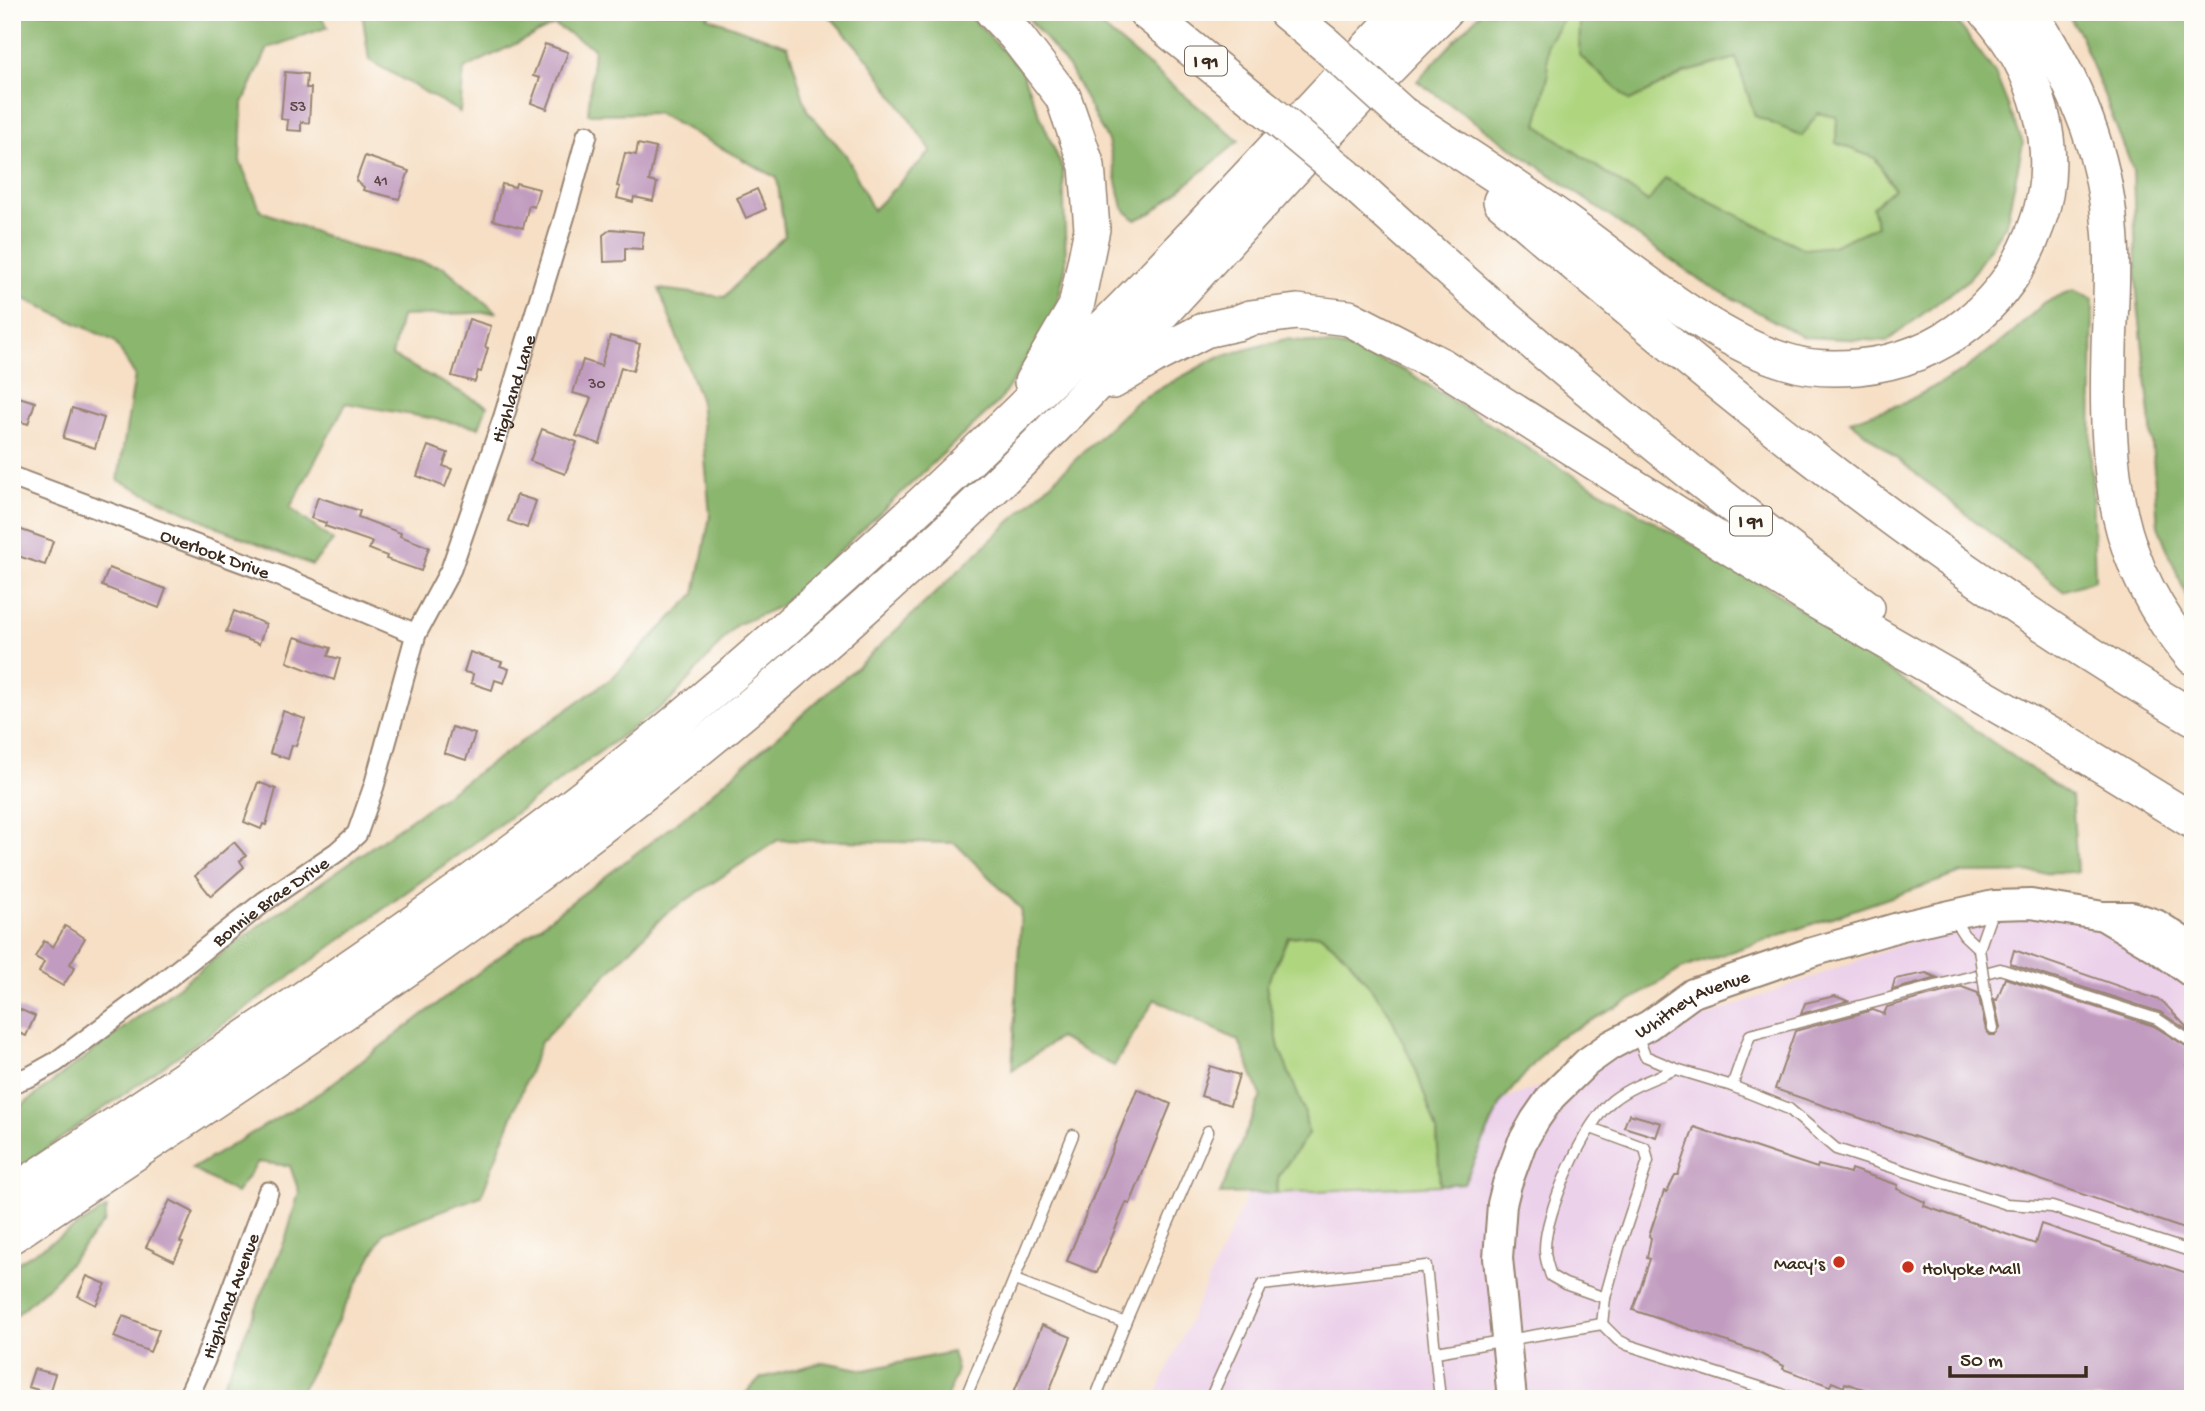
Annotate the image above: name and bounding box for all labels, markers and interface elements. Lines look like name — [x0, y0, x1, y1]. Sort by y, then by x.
road number: I 91 — [1185, 46, 1227, 76]
house number: 53 — [290, 99, 306, 118]
house number: 41 — [374, 173, 388, 192]
street label: Highland Lane — [488, 332, 543, 446]
house number: 30 — [587, 376, 606, 395]
road number: I 91 — [1730, 506, 1772, 536]
street label: Overlook Drive — [157, 525, 272, 586]
street label: Bonnie Brae Drive — [208, 853, 335, 954]
street label: Whitney Avenue — [1632, 966, 1753, 1045]
street label: Highland Avenue — [198, 1230, 267, 1363]
place label: Macy's — [1774, 1254, 1826, 1277]
marker: Macy's — [1831, 1254, 1847, 1270]
marker: Holyoke Mall — [1900, 1259, 1916, 1275]
place label: Holyoke Mall — [1922, 1259, 2021, 1282]
scale bar — [1950, 1334, 2086, 1378]
text: 50 m — [1960, 1350, 2003, 1375]

